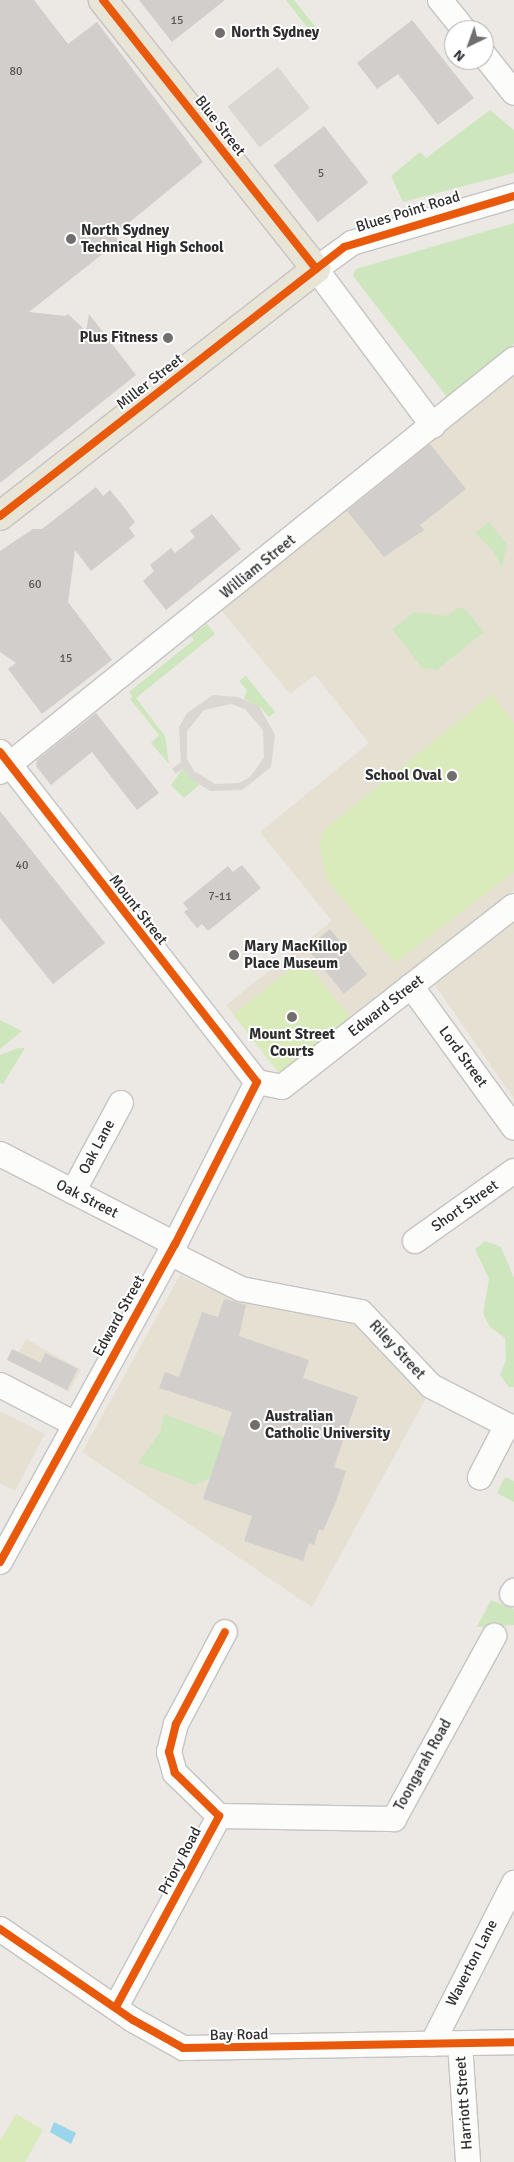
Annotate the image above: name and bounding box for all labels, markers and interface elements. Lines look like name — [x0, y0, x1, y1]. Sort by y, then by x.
house number: 15 — [171, 14, 183, 28]
north arrow — [444, 20, 494, 70]
place label: North Sydney — [231, 24, 319, 42]
marker: North Sydney — [213, 26, 227, 40]
text: N — [450, 46, 469, 65]
house number: 80 — [10, 65, 22, 79]
street label: Blue Street — [191, 92, 249, 160]
house number: 5 — [318, 167, 324, 181]
street label: Blues Point Road — [354, 188, 462, 236]
place label: North Sydney Technical High School — [81, 221, 224, 256]
marker: North Sydney Technical High School — [65, 233, 77, 245]
place label: Plus Fitness — [80, 329, 158, 347]
marker: Plus Fitness — [162, 332, 174, 344]
street label: Miller Street — [113, 350, 187, 414]
street label: William Street — [217, 531, 299, 603]
house number: 60 — [29, 578, 41, 592]
house number: 15 — [60, 652, 72, 666]
place label: School Oval — [365, 767, 442, 785]
marker: School Oval — [446, 770, 458, 782]
house number: 40 — [16, 859, 28, 873]
street label: Mount Street — [105, 871, 171, 949]
house number: 7-11 — [208, 890, 232, 904]
place label: Mary MacKillop Place Museum — [244, 937, 347, 972]
marker: Mary MacKillop Place Museum — [228, 949, 240, 961]
street label: Edward Street — [345, 971, 427, 1041]
marker: Mount Street Courts — [286, 1011, 298, 1023]
street label: Lord Street — [435, 1023, 491, 1091]
place label: Mount Street Courts — [249, 1025, 335, 1060]
street label: Oak Lane — [75, 1117, 119, 1177]
street label: Oak Street — [53, 1176, 121, 1222]
street label: Short Street — [428, 1176, 502, 1236]
street label: Edward Street — [89, 1272, 149, 1360]
street label: Riley Street — [365, 1317, 429, 1383]
place label: Australian Catholic University — [265, 1407, 390, 1442]
marker: Australian Catholic University — [249, 1419, 261, 1431]
street label: Toongarah Road — [390, 1716, 456, 1814]
street label: Priory Road — [155, 1824, 205, 1898]
street label: Waverton Lane — [442, 1917, 502, 2009]
street label: Bay Road — [209, 2025, 269, 2045]
street label: Harriott Street — [452, 2056, 476, 2150]

